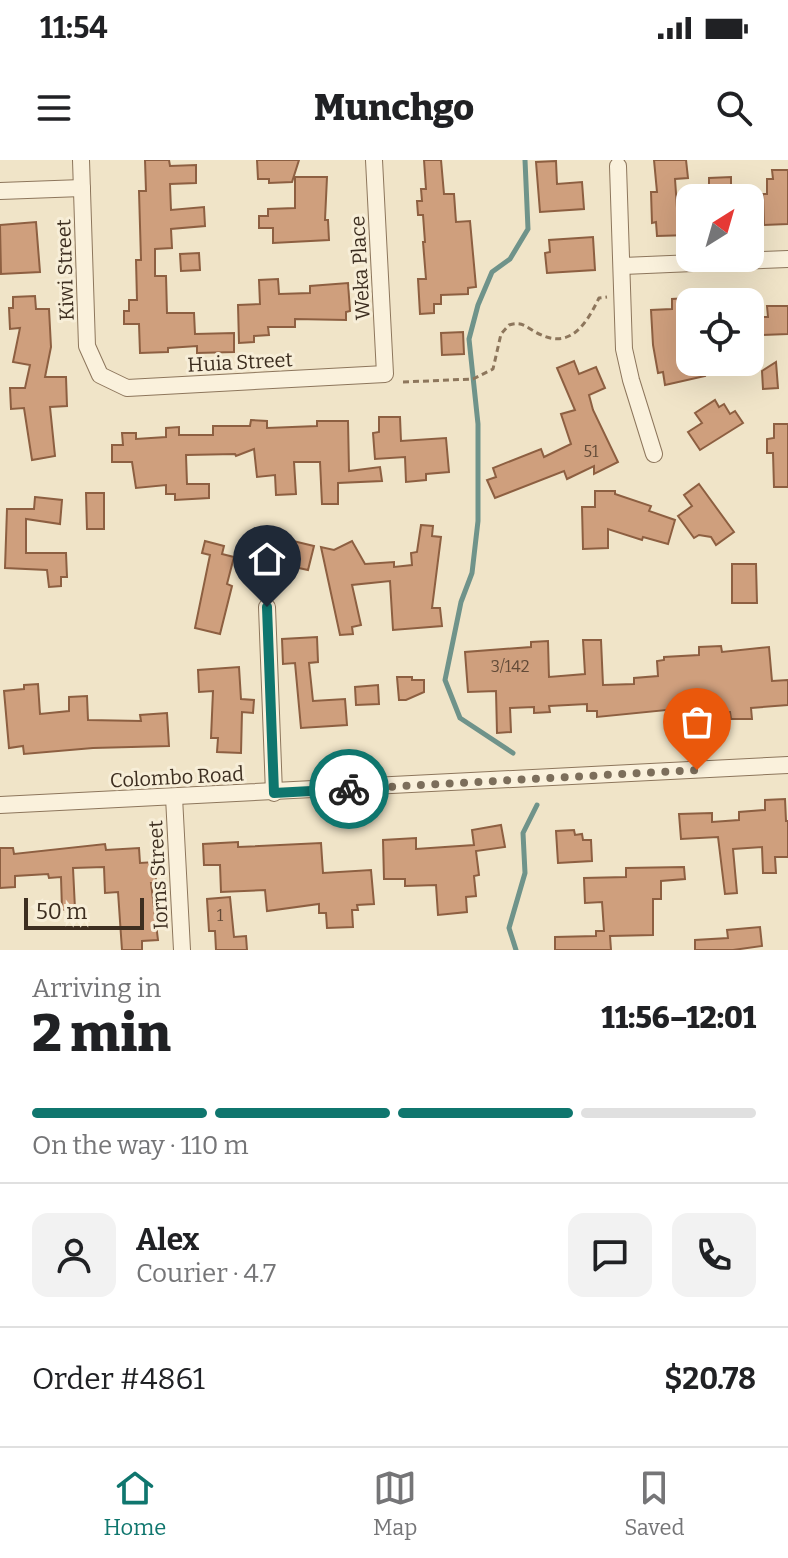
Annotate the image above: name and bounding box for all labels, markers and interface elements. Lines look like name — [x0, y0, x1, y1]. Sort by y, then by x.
text: 11:54 — [40, 10, 108, 46]
icon: menu — [32, 86, 76, 130]
text: Munchgo — [314, 86, 474, 130]
icon: search — [712, 86, 756, 130]
north arrow — [676, 184, 764, 272]
map controls — [676, 184, 764, 376]
street label: Weka Place — [345, 215, 375, 321]
street label: Kiwi Street — [51, 219, 79, 321]
button: locate — [676, 288, 764, 376]
street label: Huia Street — [187, 347, 293, 377]
house number: 51 — [584, 442, 599, 461]
pin — [233, 525, 301, 607]
icon: home — [245, 537, 289, 581]
house number: 3/142 — [491, 657, 529, 676]
pin — [663, 688, 731, 770]
icon: bag — [675, 700, 719, 744]
courier — [309, 749, 389, 829]
street label: Colombo Road — [109, 761, 245, 792]
icon: bike — [327, 767, 371, 811]
street label: Iorns Street — [143, 820, 173, 930]
scale bar — [24, 894, 144, 930]
text: 50 m — [36, 898, 87, 925]
house number: 1 — [217, 906, 224, 925]
text: Arriving in — [32, 973, 161, 1004]
text: 11:56–12:01 — [601, 1000, 756, 1036]
text: 2 min — [32, 1002, 171, 1065]
text: On the way · 110 m — [32, 1130, 249, 1161]
button: person — [32, 1213, 116, 1297]
button: chat — [568, 1213, 652, 1297]
button: phone — [672, 1213, 756, 1297]
text: Alex — [136, 1222, 199, 1258]
text: Courier · 4.7 — [136, 1258, 276, 1289]
text: Order #4861 — [32, 1361, 205, 1397]
text: $20.78 — [664, 1361, 756, 1397]
tab: Home — [103, 1466, 166, 1541]
tab: Map — [373, 1466, 417, 1541]
tab: Saved — [624, 1466, 685, 1541]

